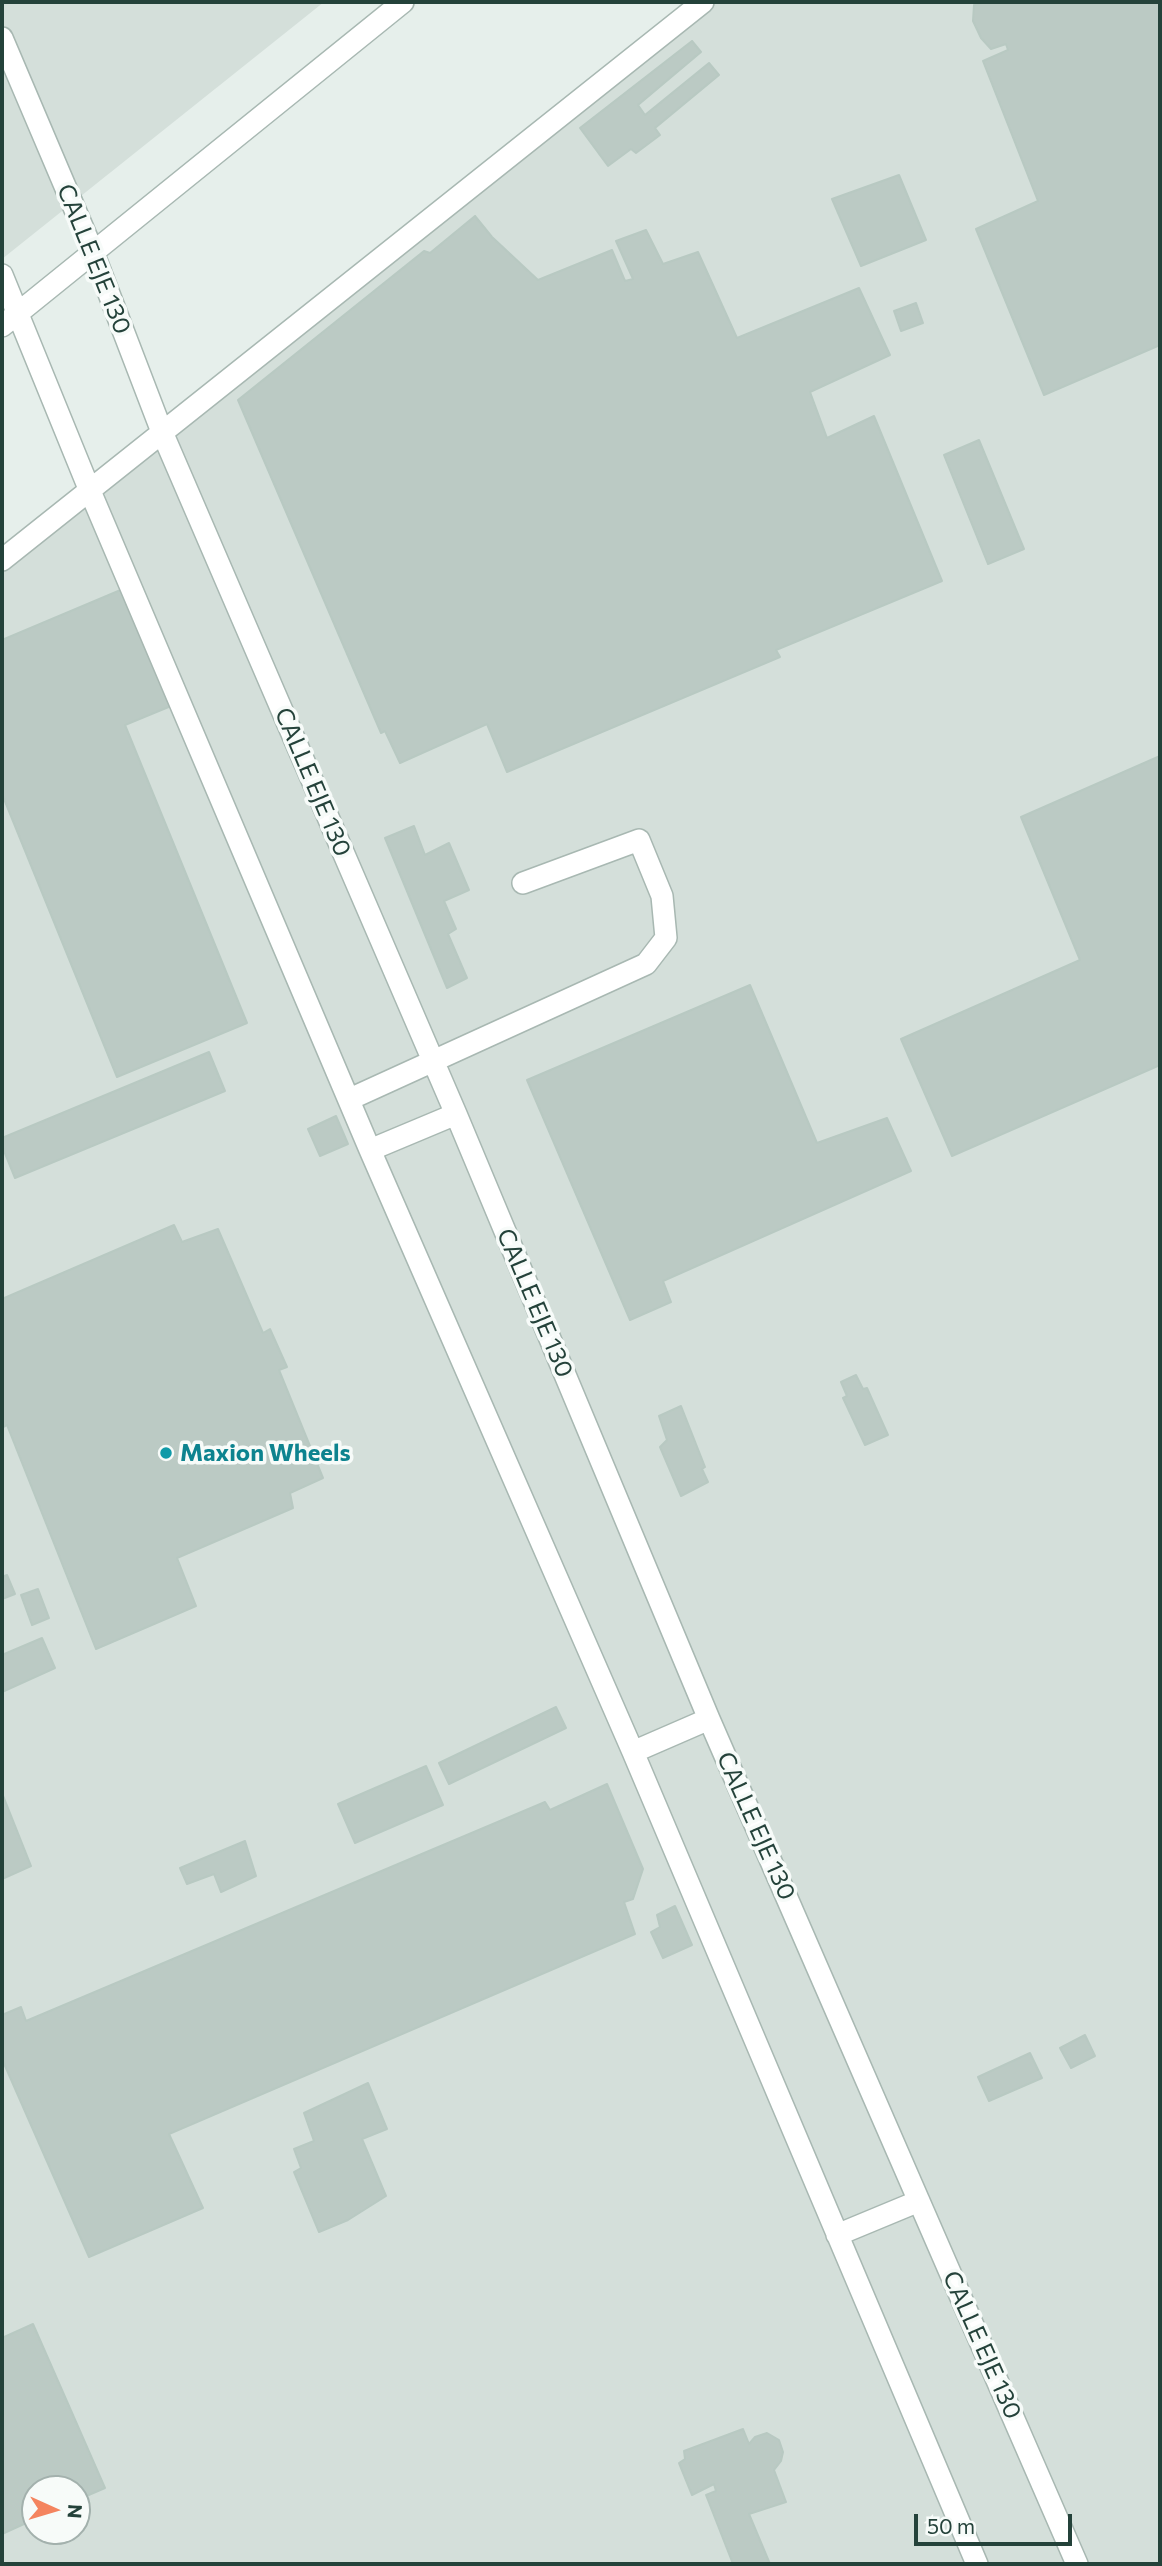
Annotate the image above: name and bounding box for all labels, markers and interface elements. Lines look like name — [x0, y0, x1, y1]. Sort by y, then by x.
street label: CALLE EJE 130 — [51, 180, 137, 338]
street label: CALLE EJE 130 — [269, 703, 357, 861]
street label: CALLE EJE 130 — [491, 1224, 579, 1382]
place label: Maxion Wheels — [180, 1439, 351, 1467]
marker: Maxion Wheels — [158, 1445, 174, 1461]
street label: CALLE EJE 130 — [711, 1748, 801, 1904]
street label: CALLE EJE 130 — [937, 2267, 1027, 2423]
north arrow — [21, 2475, 91, 2545]
scale bar — [917, 2500, 1074, 2544]
text: N — [63, 2503, 87, 2519]
text: 50 m — [927, 2513, 975, 2538]

